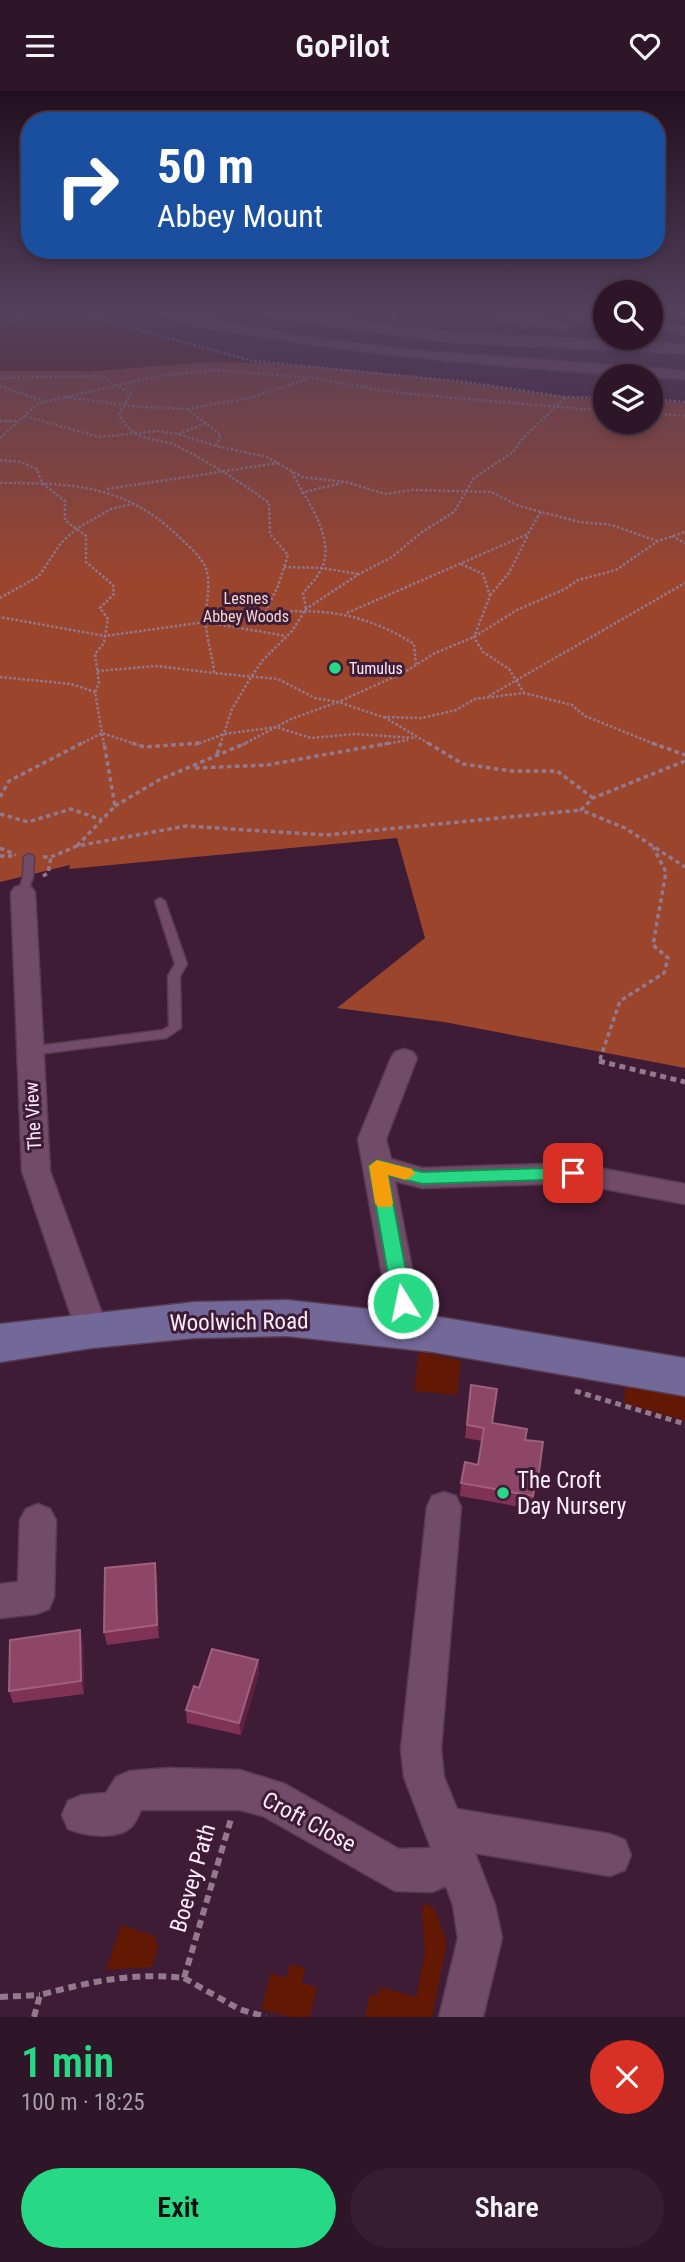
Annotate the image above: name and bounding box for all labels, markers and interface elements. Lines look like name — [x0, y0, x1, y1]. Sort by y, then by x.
icon: menu — [21, 27, 59, 65]
text: GoPilot — [295, 27, 390, 65]
icon: heart — [626, 27, 664, 65]
text: 50 m — [157, 138, 254, 195]
icon: right — [42, 140, 133, 231]
text: Abbey Mount — [157, 197, 323, 235]
map controls — [593, 280, 663, 434]
button: search — [593, 280, 663, 350]
button: layers — [593, 364, 663, 434]
park label: Lesnes Abbey Woods — [203, 589, 289, 626]
place label: Tumulus — [349, 659, 403, 678]
marker: Tumulus — [327, 660, 343, 676]
street label: The View — [20, 1081, 46, 1151]
pin — [543, 1143, 603, 1203]
icon: arrive — [554, 1154, 592, 1192]
position arrow — [366, 1266, 440, 1340]
street label: Woolwich Road — [169, 1307, 309, 1337]
place label: The Croft Day Nursery — [517, 1467, 627, 1520]
marker: The Croft Day Nursery — [495, 1485, 511, 1501]
street label: Croft Close — [258, 1786, 360, 1858]
street label: Boevey Path — [165, 1821, 221, 1935]
text: 1 min — [21, 2038, 114, 2087]
button: close — [590, 2040, 664, 2114]
text: 100 m · 18:25 — [21, 2089, 145, 2116]
button: Exit — [21, 2168, 336, 2248]
button: Share — [350, 2168, 664, 2248]

